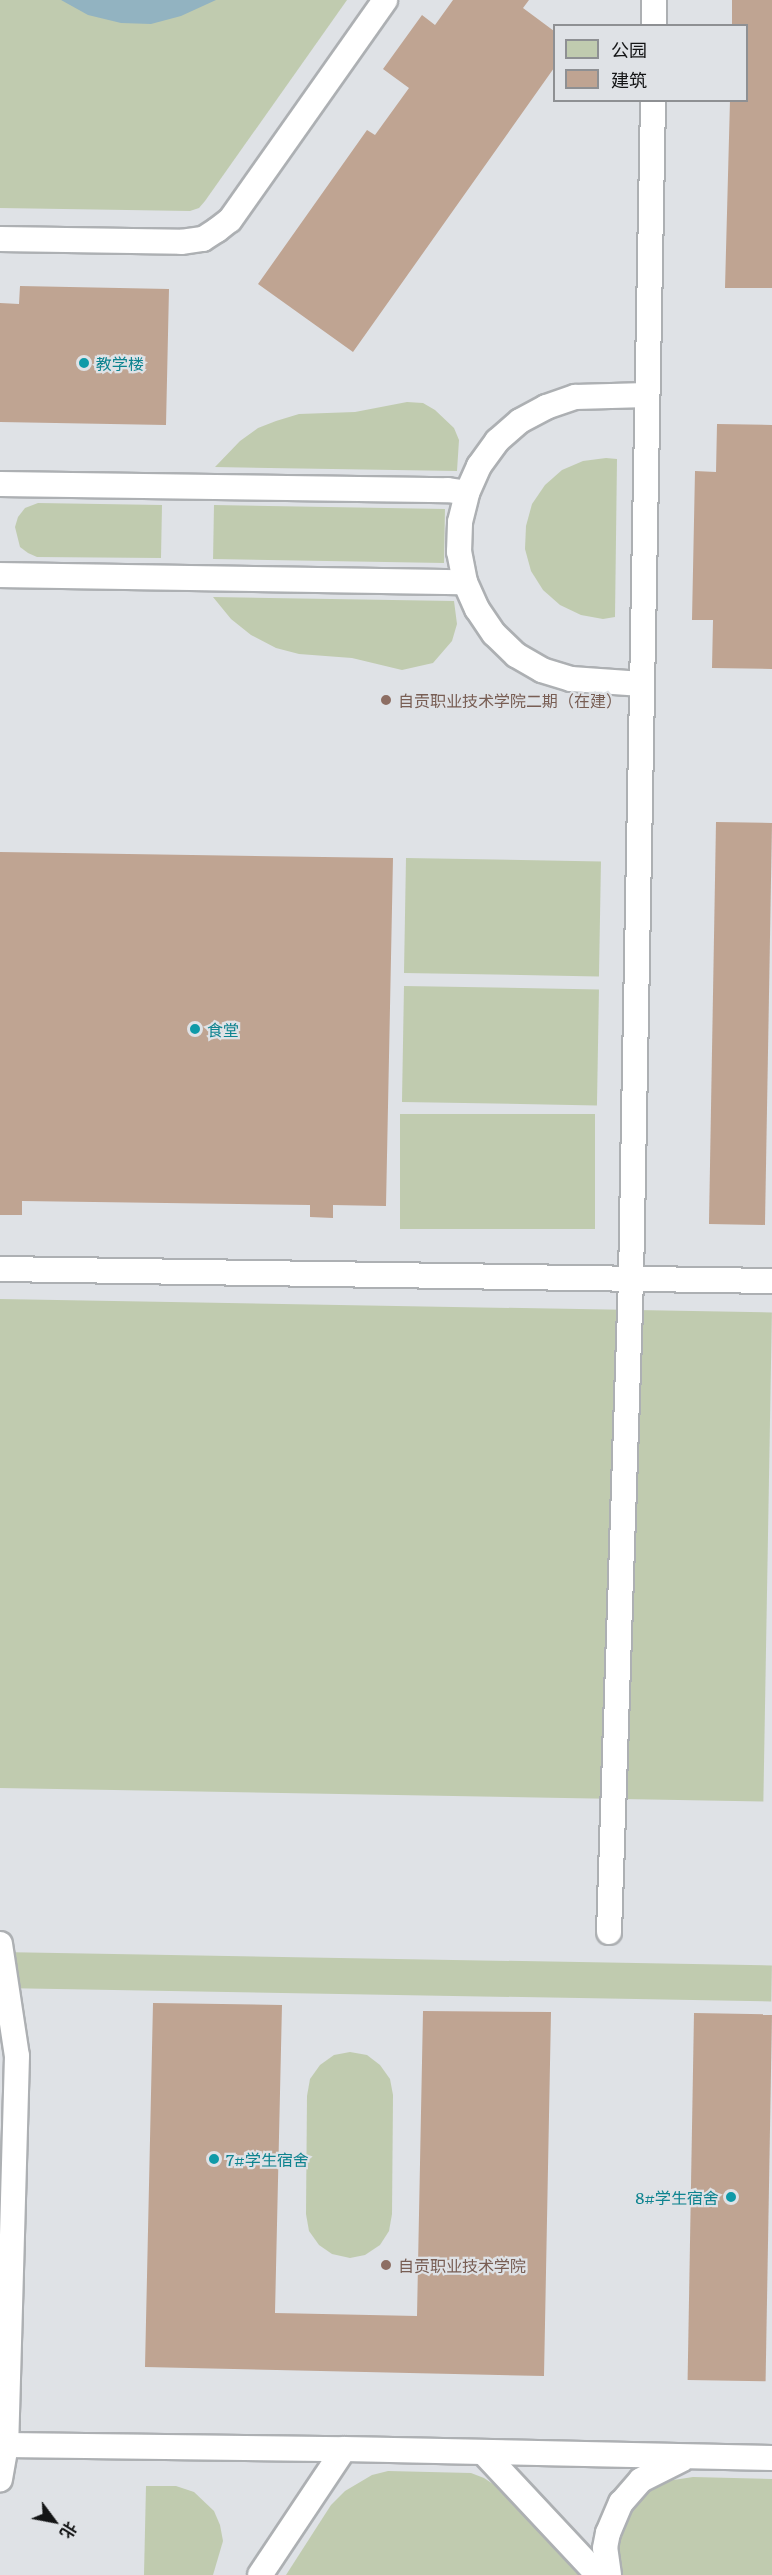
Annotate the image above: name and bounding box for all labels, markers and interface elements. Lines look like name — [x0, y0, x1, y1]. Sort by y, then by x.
legend — [553, 24, 748, 102]
text: 公园 — [611, 36, 647, 63]
text: 建筑 — [611, 66, 647, 93]
place label: 教学楼 — [96, 353, 144, 373]
marker: 教学楼 — [77, 356, 91, 370]
place label: 自贡职业技术学院二期（在建） — [398, 690, 622, 710]
marker: 自贡职业技术学院二期（在建） — [379, 693, 393, 707]
place label: 食堂 — [207, 1019, 239, 1039]
marker: 食堂 — [188, 1022, 202, 1036]
place label: 7#学生宿舍 — [226, 2149, 309, 2169]
marker: 7#学生宿舍 — [207, 2152, 221, 2166]
place label: 8#学生宿舍 — [635, 2187, 719, 2207]
marker: 8#学生宿舍 — [724, 2190, 738, 2204]
place label: 自贡职业技术学院 — [398, 2255, 526, 2275]
marker: 自贡职业技术学院 — [379, 2258, 393, 2272]
north arrow — [24, 2491, 84, 2551]
text: 北 — [55, 2517, 84, 2544]

